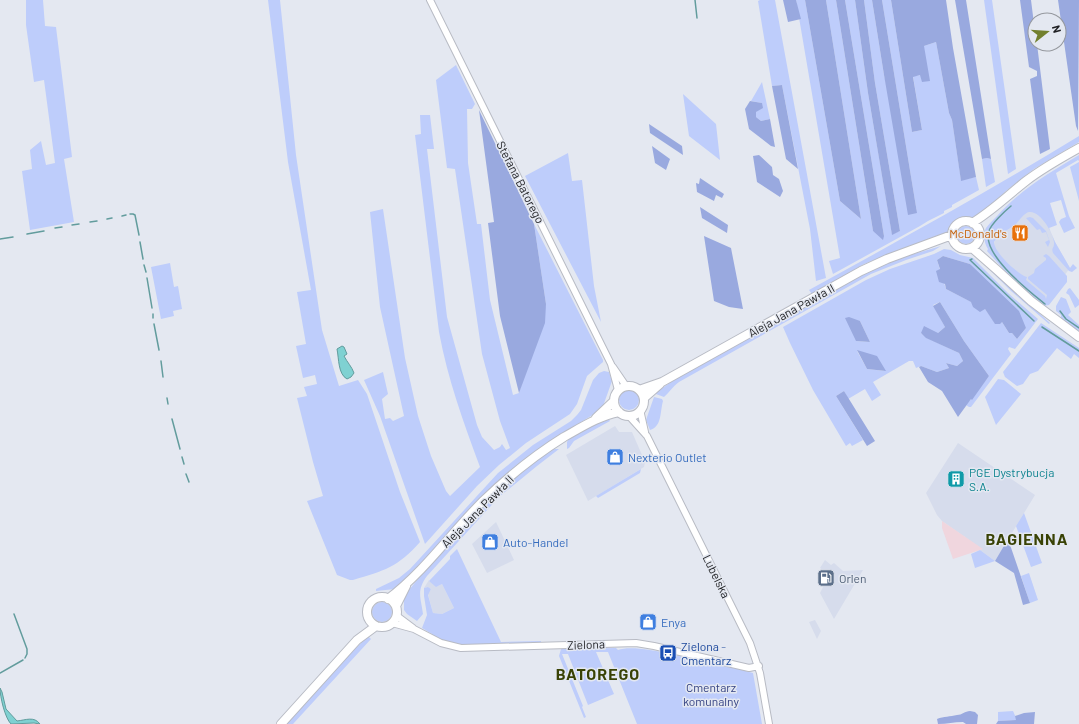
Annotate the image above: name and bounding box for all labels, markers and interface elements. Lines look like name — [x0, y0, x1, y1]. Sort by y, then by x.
north arrow — [1027, 12, 1067, 52]
text: N — [1050, 24, 1064, 34]
street label: Stefana Batorego — [494, 138, 548, 226]
restaurant icon: McDonald's — [1010, 223, 1030, 243]
place label: McDonald's — [949, 226, 1007, 240]
street label: Aleja Jana Pawła II — [745, 280, 837, 340]
shop icon: Nexterio Outlet — [605, 447, 625, 467]
place label: Nexterio Outlet — [628, 450, 707, 464]
place label: PGE Dystrybucja S.A. — [969, 465, 1054, 493]
building icon: PGE Dystrybucja S.A. — [946, 469, 966, 489]
street label: Aleja Jana Pawła II — [438, 472, 516, 550]
district label: BAGIENNA — [986, 529, 1068, 548]
shop icon: Auto-Handel — [480, 532, 500, 552]
place label: Auto-Handel — [503, 535, 568, 549]
street label: Lubelska — [700, 552, 734, 600]
fuel station icon: Orlen — [816, 568, 836, 588]
place label: Orlen — [839, 571, 866, 585]
shop icon: Enya — [638, 612, 658, 632]
place label: Enya — [661, 615, 686, 629]
street label: Zielona — [567, 636, 605, 652]
place label: Zielona - Cmentarz — [681, 639, 731, 667]
bus stop icon: Zielona - Cmentarz — [658, 643, 678, 663]
district label: BATOREGO — [556, 664, 640, 683]
park label: Cmentarz komunalny — [683, 680, 739, 708]

